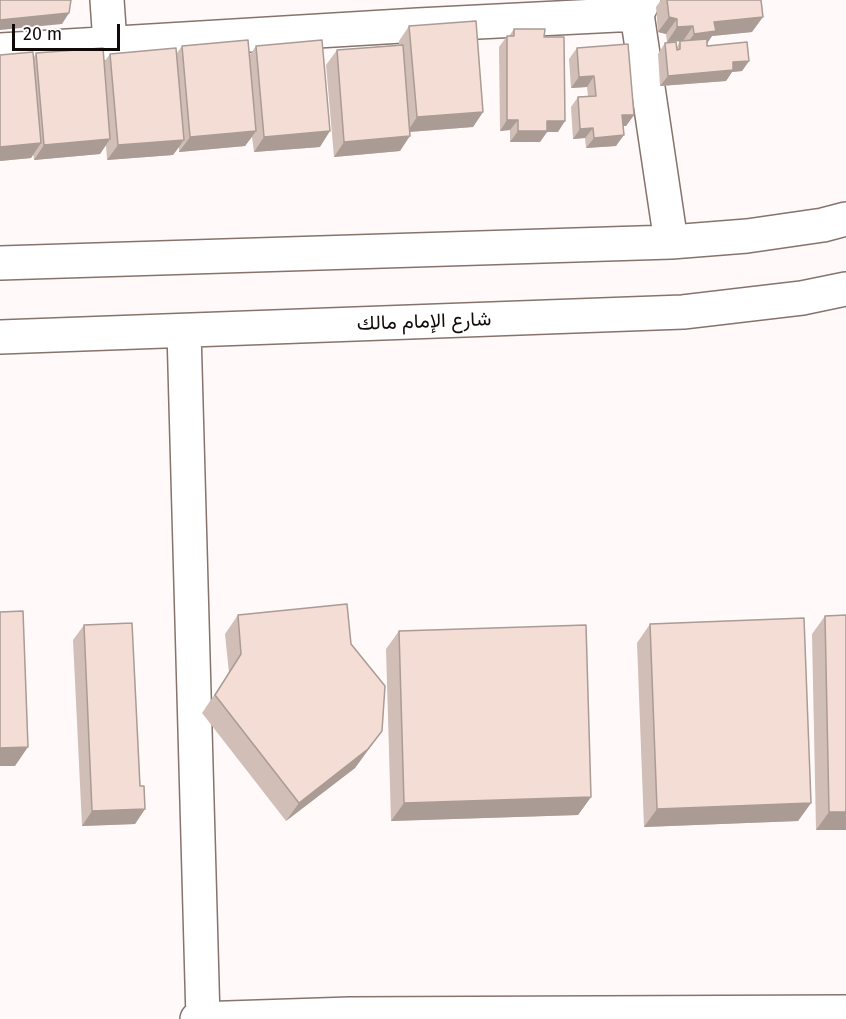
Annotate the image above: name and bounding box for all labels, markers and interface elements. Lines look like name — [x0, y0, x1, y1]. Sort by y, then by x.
scale bar — [15, 12, 123, 50]
text: 20 m — [23, 23, 62, 45]
street label: شارع الإمام مالك — [356, 308, 492, 336]

